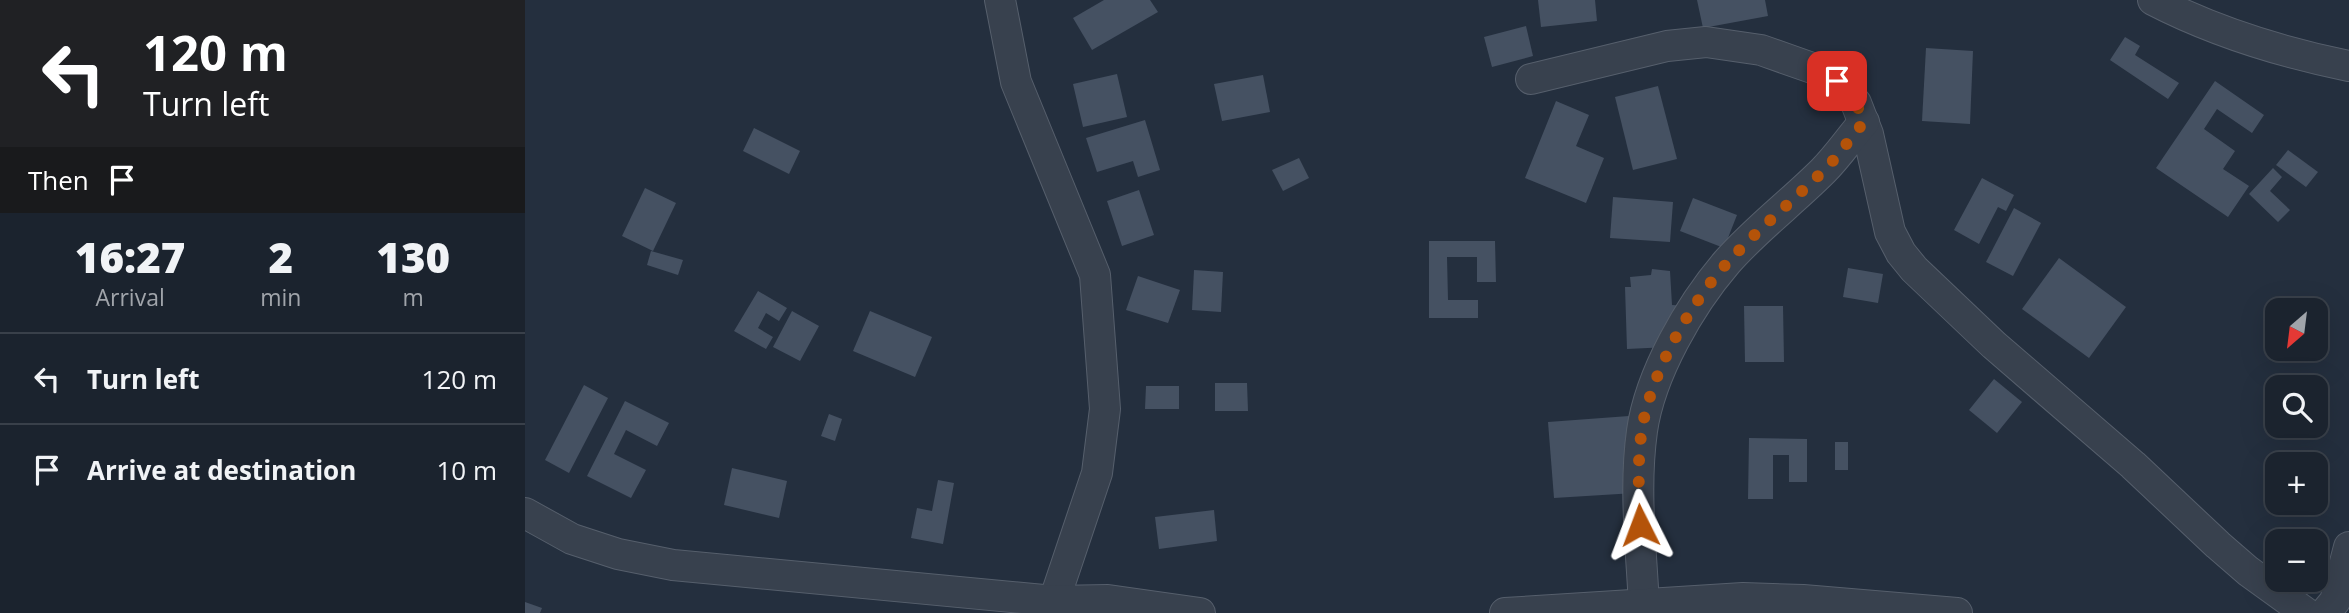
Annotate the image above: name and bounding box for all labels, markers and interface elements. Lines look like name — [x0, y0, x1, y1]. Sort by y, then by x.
text: 120 m — [143, 19, 288, 85]
icon: left — [28, 28, 119, 119]
pin — [1807, 51, 1867, 111]
icon: arrive — [1818, 62, 1856, 100]
text: Turn left — [143, 82, 269, 125]
icon: arrive — [103, 161, 141, 199]
text: Then — [28, 162, 89, 198]
text: 16:27 — [75, 228, 185, 285]
text: 2 — [269, 228, 293, 285]
text: 130 — [376, 228, 450, 285]
text: Arrival — [96, 281, 165, 313]
text: min — [260, 281, 301, 313]
text: m — [403, 281, 424, 313]
north arrow — [2265, 298, 2327, 360]
map controls — [2265, 298, 2328, 592]
icon: left — [28, 360, 66, 398]
text: Turn left — [87, 361, 199, 397]
text: 120 m — [422, 361, 497, 397]
button: search — [2265, 375, 2328, 438]
icon: arrive — [28, 451, 66, 489]
text: Arrive at destination — [87, 452, 356, 488]
text: 10 m — [436, 452, 497, 488]
button: + — [2265, 452, 2328, 515]
position arrow — [1603, 488, 1677, 562]
button: − — [2265, 529, 2328, 592]

